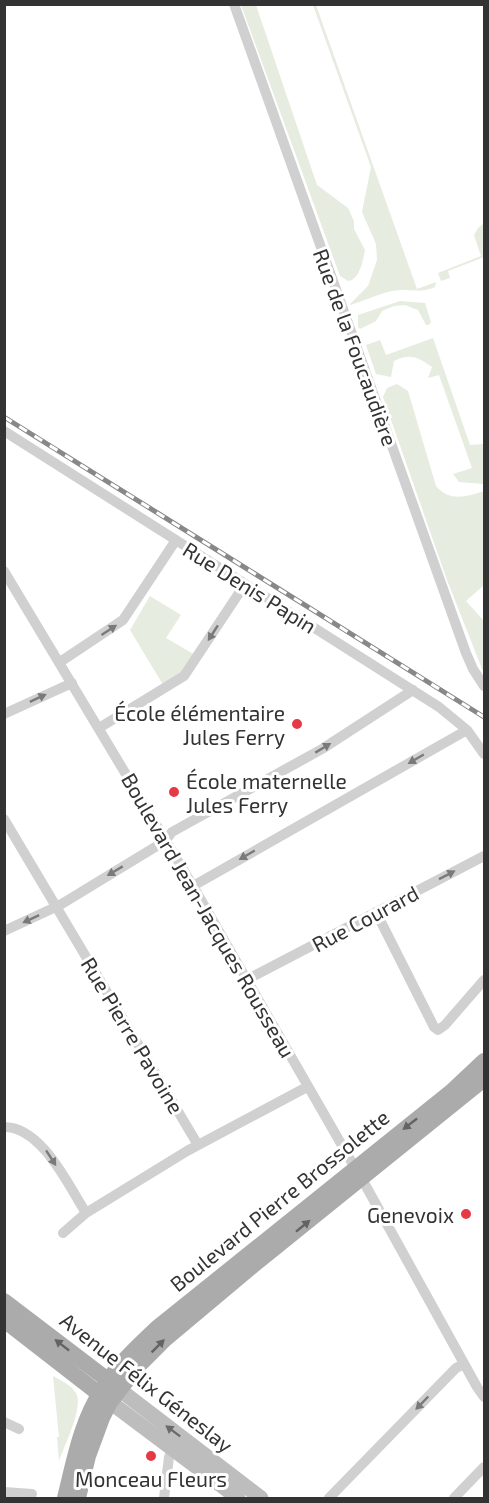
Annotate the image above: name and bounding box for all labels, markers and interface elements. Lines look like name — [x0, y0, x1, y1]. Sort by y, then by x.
street label: Rue de la Foucaudière — [309, 245, 403, 449]
street label: Rue Denis Papin — [179, 536, 321, 638]
one-way arrow — [100, 624, 116, 636]
one-way arrow — [208, 625, 219, 641]
one-way arrow — [30, 694, 47, 703]
place label: École élémentaire Jules Ferry — [114, 700, 285, 749]
marker: École élémentaire Jules Ferry — [290, 717, 304, 731]
one-way arrow — [315, 742, 331, 753]
one-way arrow — [407, 754, 424, 764]
street label: Boulevard Jean-Jacques Rousseau — [117, 768, 301, 1062]
place label: École maternelle Jules Ferry — [186, 768, 347, 817]
marker: École maternelle Jules Ferry — [167, 785, 181, 799]
one-way arrow — [238, 850, 255, 860]
one-way arrow — [107, 866, 123, 877]
one-way arrow — [439, 870, 456, 880]
street label: Rue Courard — [307, 880, 423, 956]
one-way arrow — [22, 914, 39, 923]
street label: Rue Pierre Pavoine — [77, 952, 189, 1118]
street label: Boulevard Pierre Brossolette — [165, 1104, 393, 1296]
one-way arrow — [402, 1118, 417, 1130]
one-way arrow — [45, 1150, 56, 1166]
place label: Genevoix — [367, 1202, 454, 1227]
marker: Genevoix — [459, 1207, 473, 1221]
one-way arrow — [295, 1219, 311, 1232]
street label: Avenue Félix Géneslay — [56, 1307, 238, 1457]
one-way arrow — [54, 1339, 69, 1351]
one-way arrow — [151, 1339, 165, 1353]
one-way arrow — [415, 1395, 429, 1409]
one-way arrow — [166, 1425, 181, 1437]
marker: Monceau Fleurs — [144, 1449, 158, 1463]
place label: Monceau Fleurs — [75, 1466, 227, 1491]

